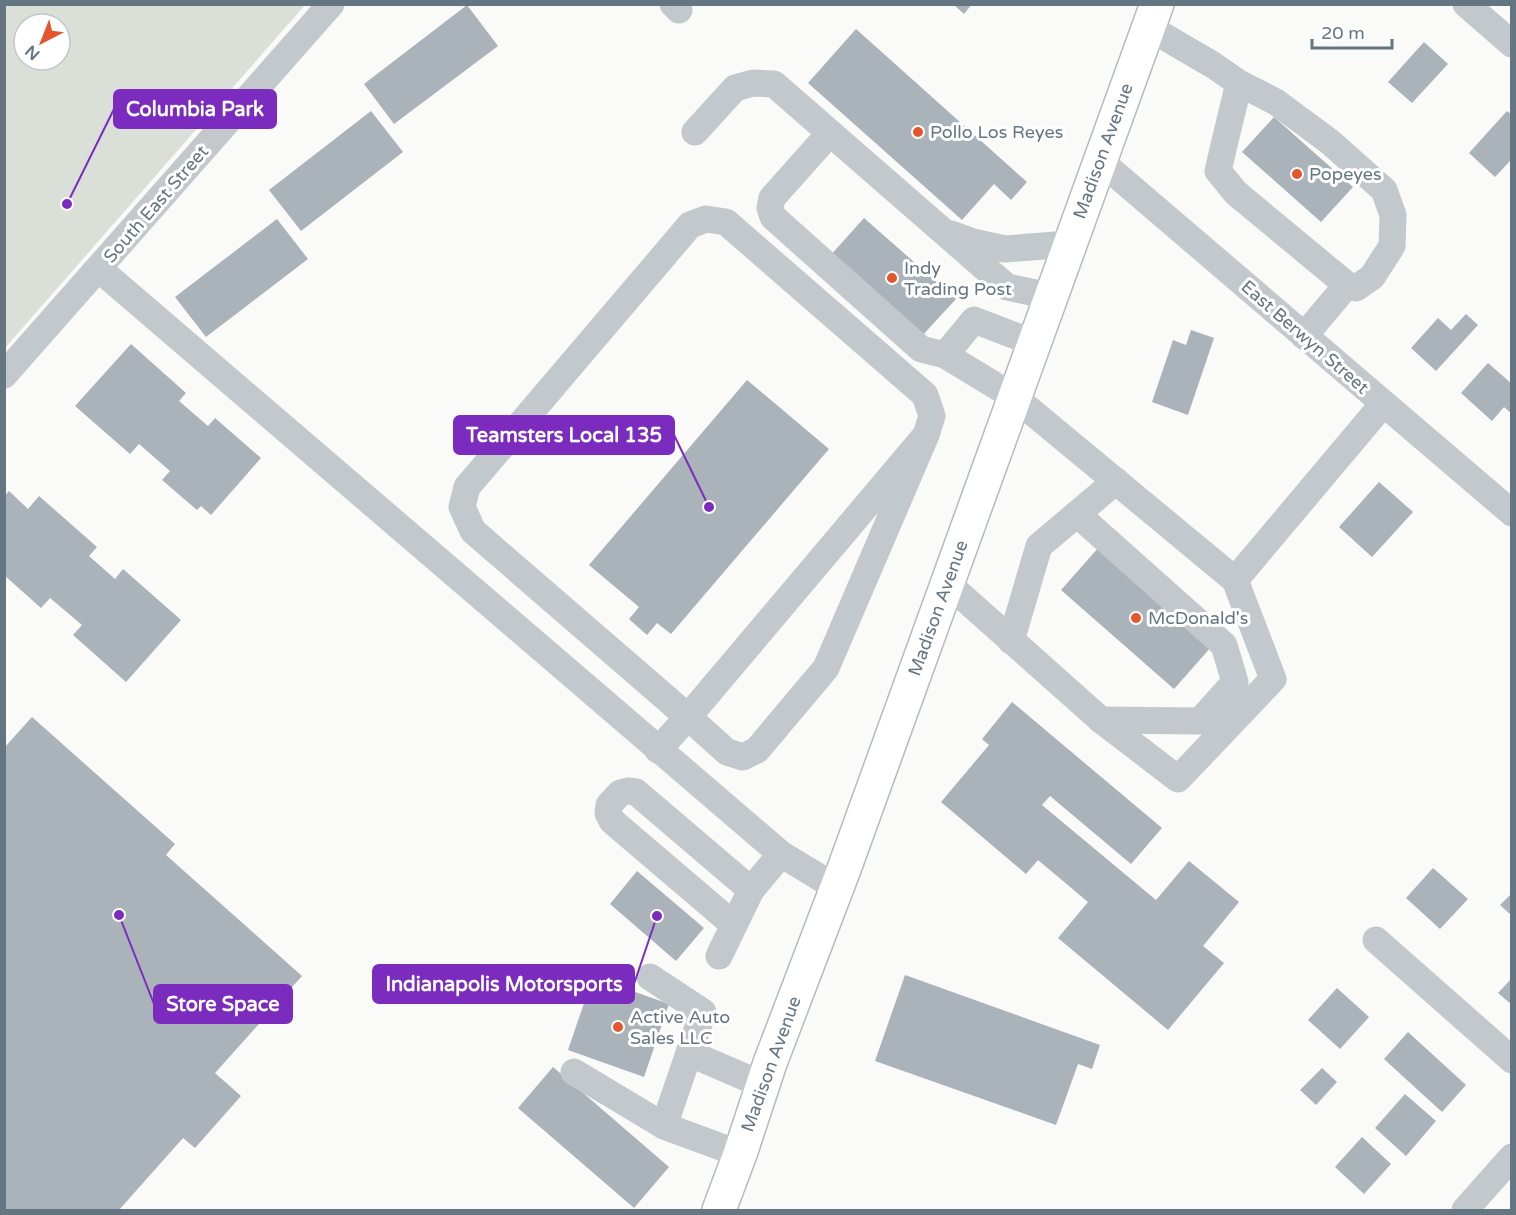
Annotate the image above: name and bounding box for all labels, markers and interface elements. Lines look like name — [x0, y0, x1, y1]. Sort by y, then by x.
north arrow — [12, 12, 72, 72]
scale bar — [1312, 12, 1392, 50]
text: 20 m — [1321, 22, 1365, 44]
text: N — [21, 41, 44, 64]
street label: Madison Avenue — [1068, 80, 1138, 222]
callout: Columbia Park — [114, 90, 276, 128]
text: Columbia Park — [126, 98, 264, 122]
place label: Pollo Los Reyes — [930, 121, 1063, 143]
marker: Pollo Los Reyes — [911, 125, 925, 139]
street label: South East Street — [99, 141, 213, 267]
place label: Popeyes — [1309, 163, 1382, 185]
marker: Popeyes — [1290, 167, 1304, 181]
place label: Indy Trading Post — [904, 257, 1012, 300]
marker: Indy Trading Post — [885, 271, 899, 285]
street label: East Berwyn Street — [1237, 276, 1373, 399]
callout: Teamsters Local 135 — [454, 416, 674, 454]
text: Teamsters Local 135 — [465, 424, 662, 448]
street label: Madison Avenue — [903, 537, 973, 679]
place label: McDonald's — [1148, 607, 1248, 629]
marker: McDonald's — [1129, 611, 1143, 625]
callout: Indianapolis Motorsports — [373, 965, 634, 1003]
text: Indianapolis Motorsports — [385, 973, 623, 997]
callout: Store Space — [154, 985, 292, 1023]
text: Store Space — [166, 993, 280, 1017]
street label: Madison Avenue — [736, 993, 806, 1135]
place label: Active Auto Sales LLC — [630, 1006, 730, 1049]
marker: Active Auto Sales LLC — [611, 1020, 625, 1034]

